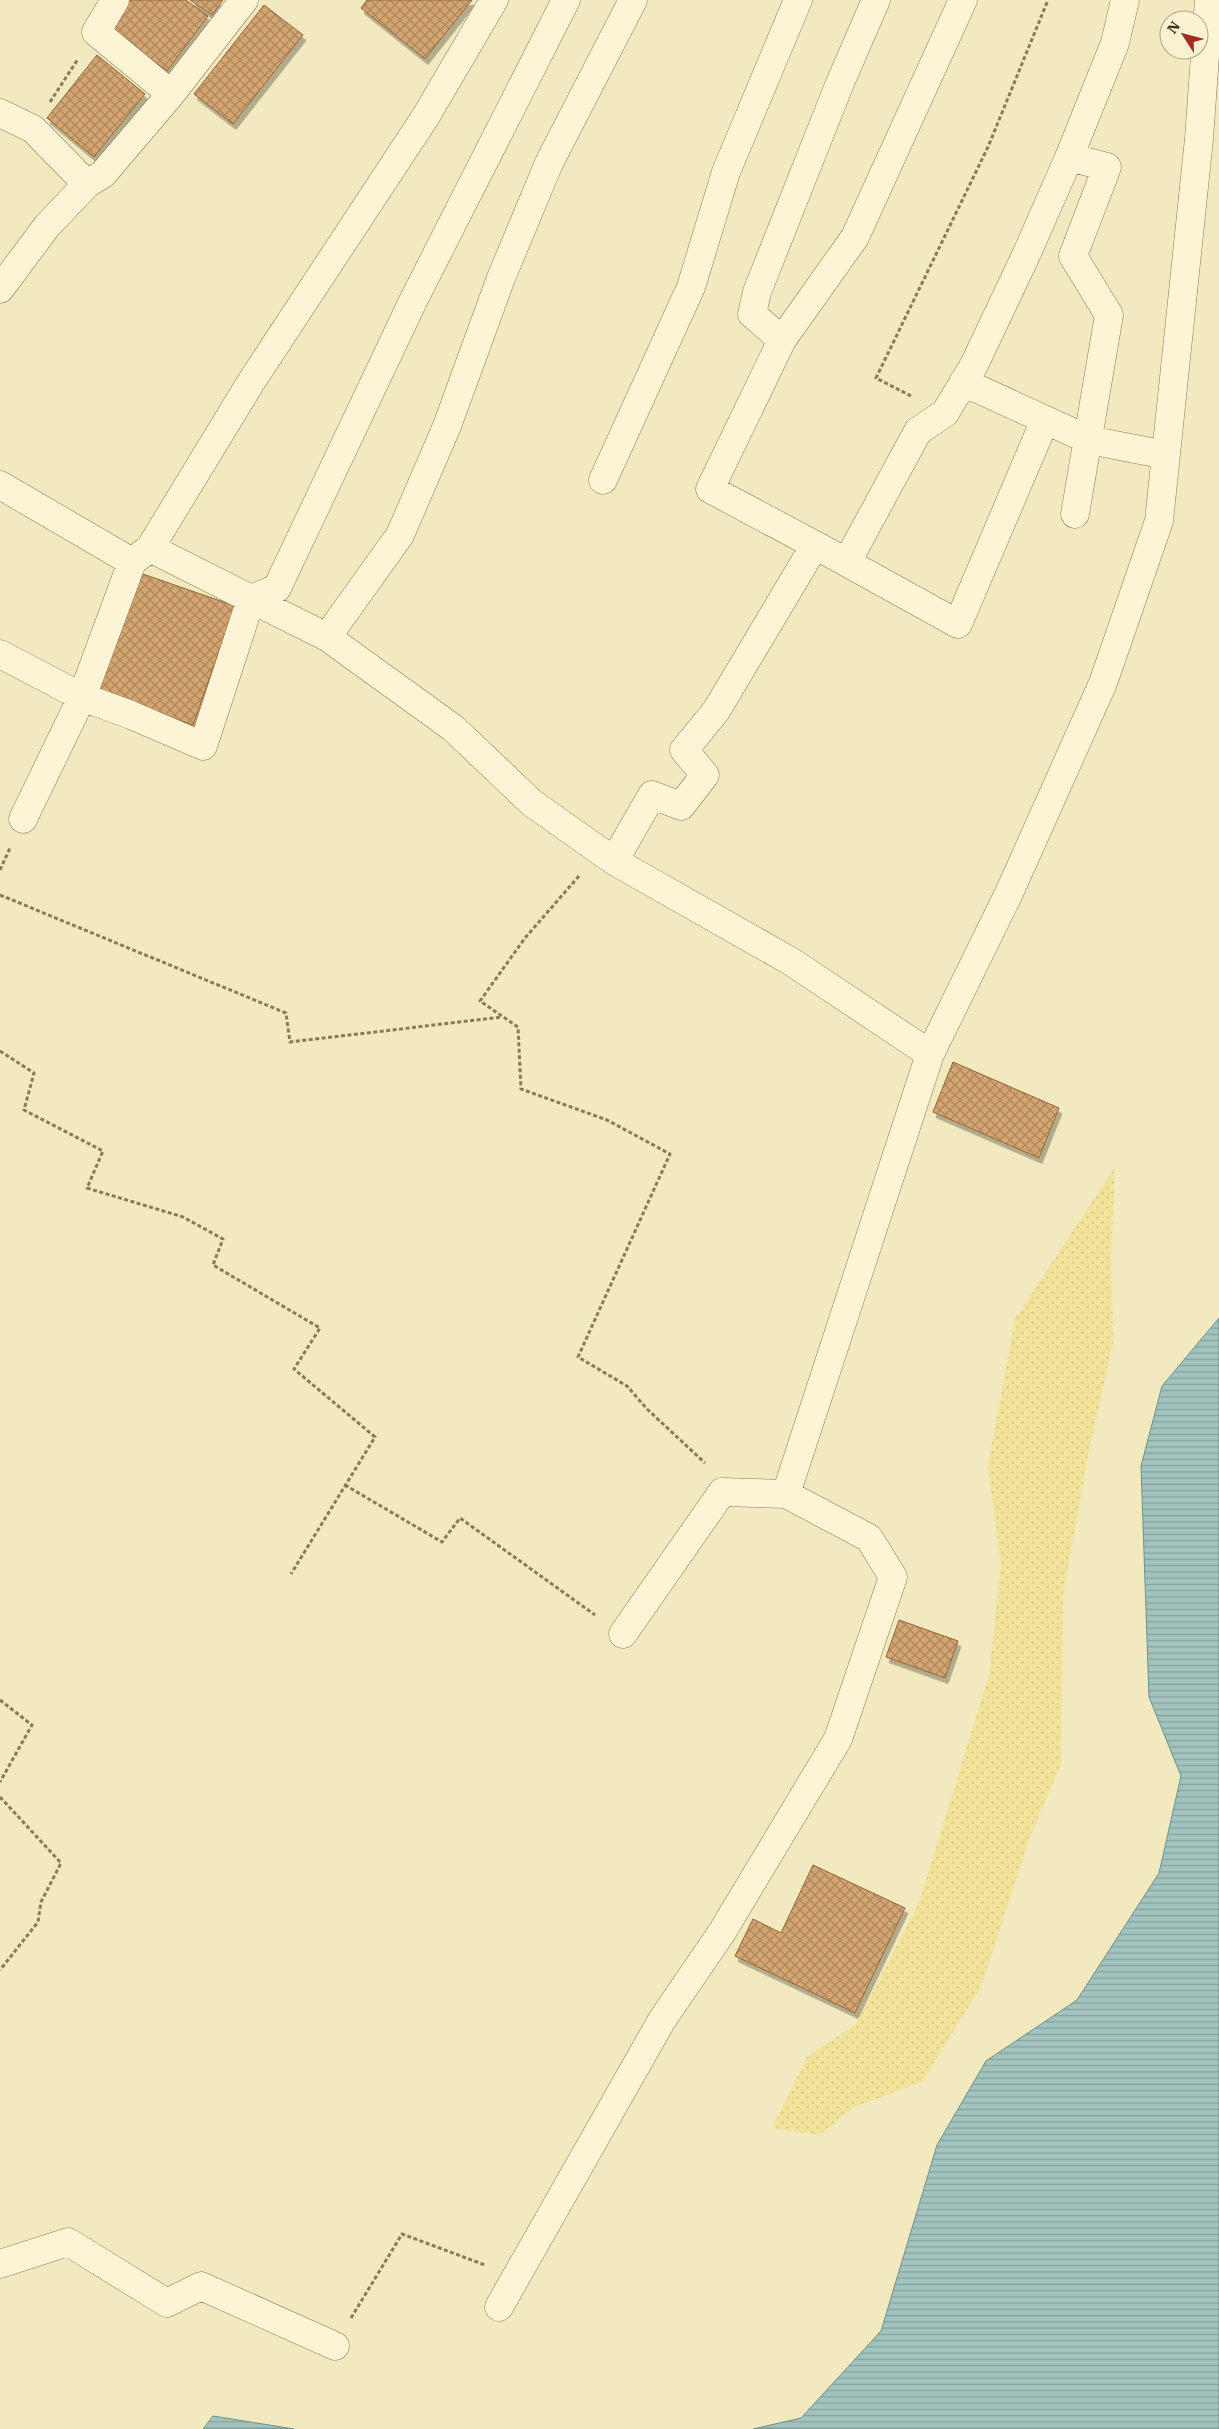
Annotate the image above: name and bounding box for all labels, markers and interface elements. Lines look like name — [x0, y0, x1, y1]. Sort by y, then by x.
north arrow — [1159, 10, 1209, 60]
text: N — [1163, 18, 1184, 37]

